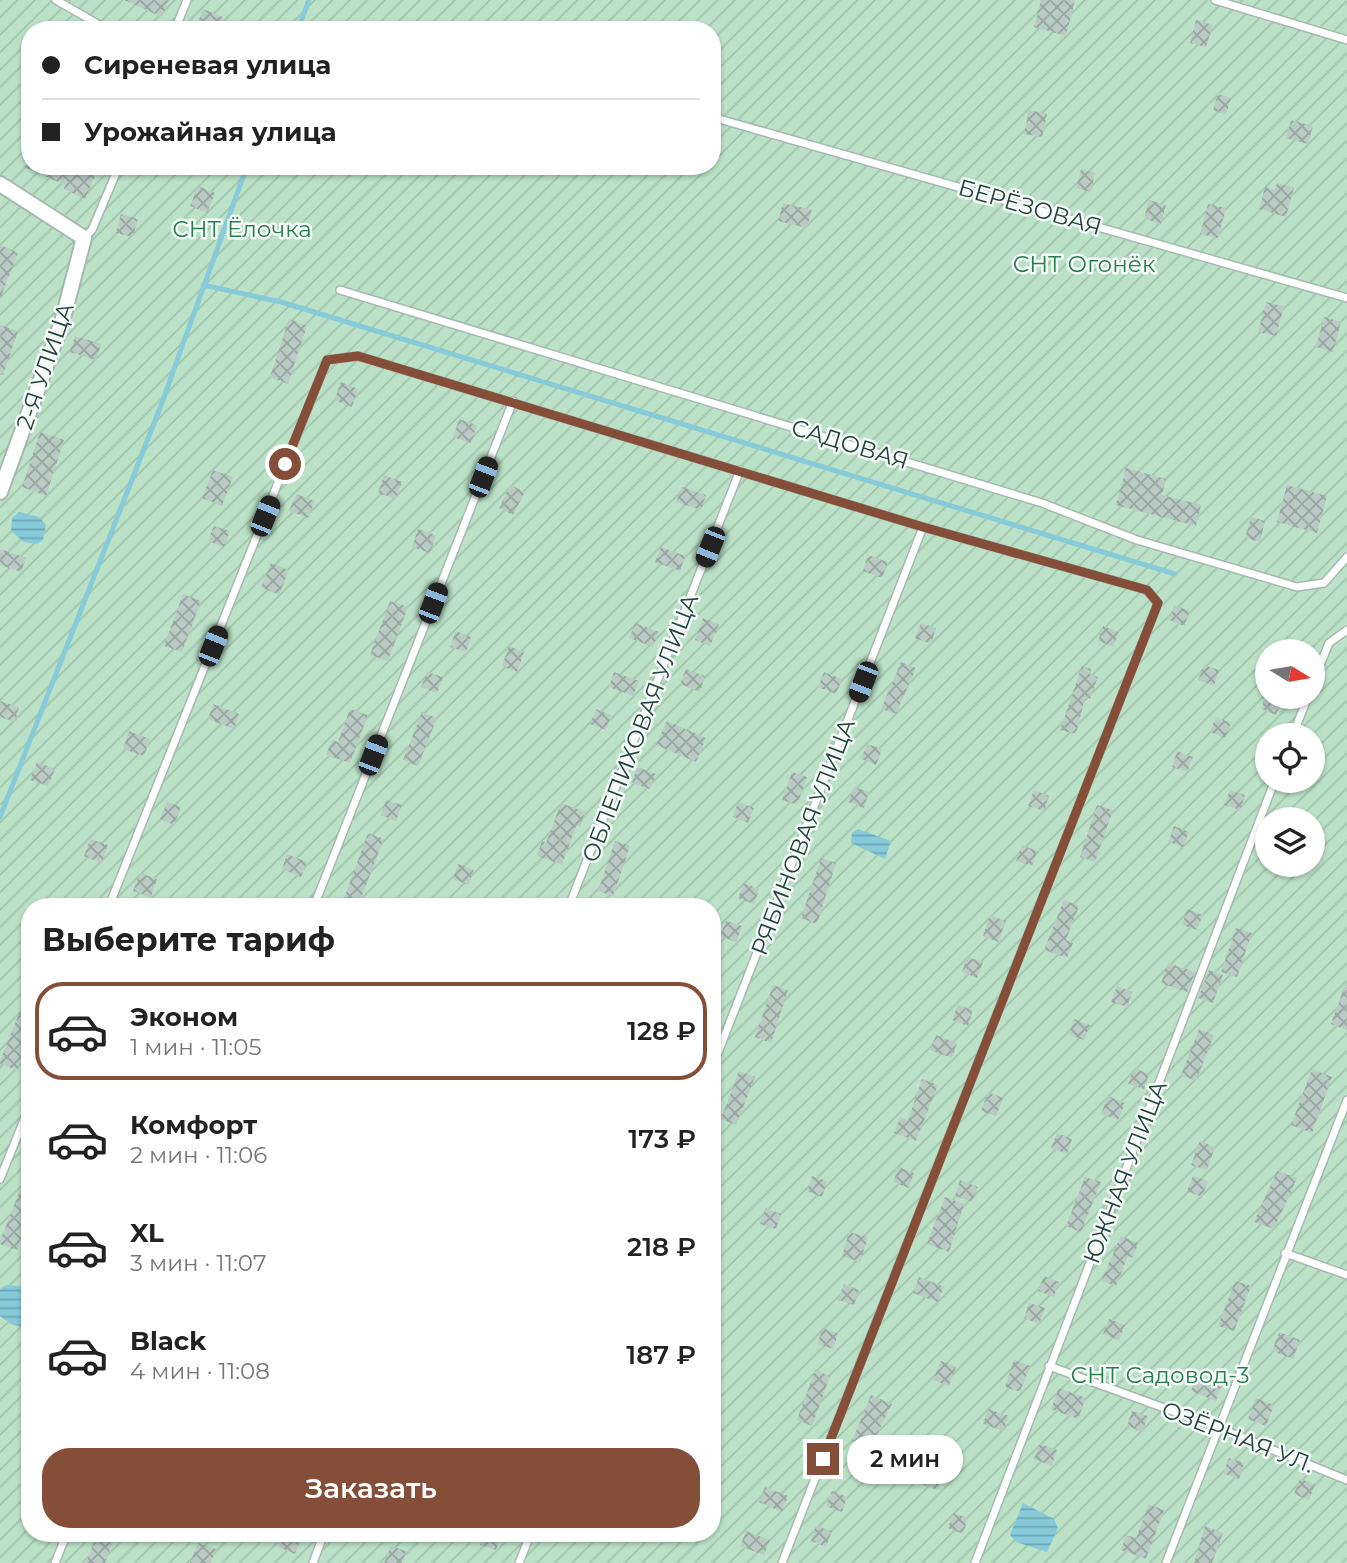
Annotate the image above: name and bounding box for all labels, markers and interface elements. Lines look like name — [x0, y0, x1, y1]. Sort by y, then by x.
text: Сиреневая улица — [84, 49, 331, 81]
text: Урожайная улица — [84, 116, 336, 148]
street label: БЕРЁЗОВАЯ — [955, 173, 1105, 241]
park label: СНТ Ёлочка — [172, 215, 312, 243]
park label: СНТ Огонёк — [1013, 250, 1156, 278]
street label: 2-Я УЛИЦА — [10, 299, 80, 433]
street label: САДОВАЯ — [788, 413, 912, 475]
route start — [269, 448, 301, 480]
car — [466, 454, 501, 500]
car — [248, 493, 283, 539]
car — [693, 524, 728, 570]
car — [416, 580, 451, 626]
street label: ОБЛЕПИХОВАЯ УЛИЦА — [576, 590, 704, 866]
car — [196, 623, 231, 669]
north arrow — [1255, 639, 1325, 709]
map controls — [1255, 639, 1325, 877]
car — [846, 659, 881, 705]
street label: РЯБИНОВАЯ УЛИЦА — [745, 715, 861, 959]
button: locate — [1255, 723, 1325, 793]
car — [356, 732, 391, 778]
button: layers — [1255, 807, 1325, 877]
text: Выберите тариф — [42, 920, 335, 959]
icon: car — [46, 1000, 109, 1063]
text: Эконом — [130, 1001, 238, 1033]
text: 128 ₽ — [627, 1015, 696, 1047]
text: 1 мин · 11:05 — [130, 1033, 261, 1061]
street label: ЮЖНАЯ УЛИЦА — [1077, 1077, 1173, 1267]
icon: car — [46, 1108, 109, 1171]
text: Комфорт — [130, 1109, 257, 1141]
text: 173 ₽ — [628, 1123, 696, 1155]
text: 2 мин · 11:06 — [130, 1141, 267, 1169]
icon: car — [46, 1216, 109, 1279]
text: XL — [130, 1217, 164, 1249]
text: 218 ₽ — [627, 1231, 696, 1263]
text: 3 мин · 11:07 — [130, 1249, 266, 1277]
icon: car — [46, 1324, 109, 1387]
text: Black — [130, 1325, 206, 1357]
text: 187 ₽ — [626, 1339, 696, 1371]
text: 4 мин · 11:08 — [130, 1357, 270, 1385]
park label: СНТ Садовод-3 — [1070, 1361, 1250, 1389]
street label: ОЗЁРНАЯ УЛ. — [1158, 1395, 1318, 1479]
callout: 2 мин — [848, 1434, 963, 1484]
route end — [807, 1443, 839, 1475]
text: 2 мин — [870, 1445, 940, 1473]
button: Заказать — [42, 1448, 700, 1528]

